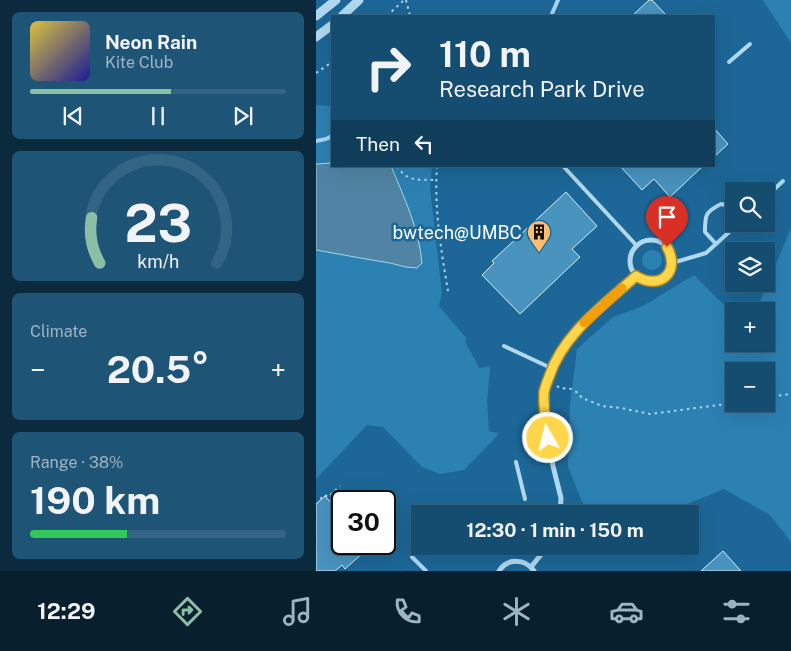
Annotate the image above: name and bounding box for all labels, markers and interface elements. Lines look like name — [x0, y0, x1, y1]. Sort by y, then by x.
text: Neon Rain — [105, 31, 197, 53]
text: 110 m — [439, 34, 531, 75]
icon: right — [356, 35, 421, 100]
text: Kite Club — [105, 53, 173, 72]
text: Research Park Drive — [439, 76, 645, 102]
icon: previous — [59, 102, 87, 130]
icon: pause — [144, 102, 172, 130]
icon: next — [229, 102, 257, 130]
icon: left — [410, 130, 438, 158]
text: Then — [356, 133, 400, 155]
map controls — [725, 182, 775, 412]
button: search — [725, 182, 775, 232]
text: 23 — [124, 193, 192, 254]
pin — [646, 196, 688, 247]
icon: arrive — [653, 203, 681, 231]
building icon: bwtech@UMBC — [526, 219, 552, 253]
place label: bwtech@UMBC — [392, 222, 522, 243]
button: layers — [725, 242, 775, 292]
text: km/h — [137, 251, 179, 272]
button: + — [725, 302, 775, 352]
text: Climate — [30, 322, 87, 341]
text: 20.5° — [107, 347, 209, 392]
text: − — [30, 353, 46, 386]
text: + — [270, 353, 286, 386]
button: − — [725, 362, 775, 412]
position arrow — [521, 411, 573, 463]
text: Range · 38% — [30, 453, 124, 472]
text: 190 km — [30, 478, 160, 523]
speed limit sign: 30 — [331, 490, 396, 555]
text: 12:30 · 1 min · 150 m — [466, 519, 644, 541]
icon: directions — [170, 594, 205, 629]
icon: music — [280, 594, 315, 629]
icon: phone — [390, 594, 425, 629]
icon: climate — [499, 594, 534, 629]
icon: car — [609, 594, 644, 629]
icon: filters — [719, 594, 754, 629]
text: 12:29 — [37, 598, 96, 624]

